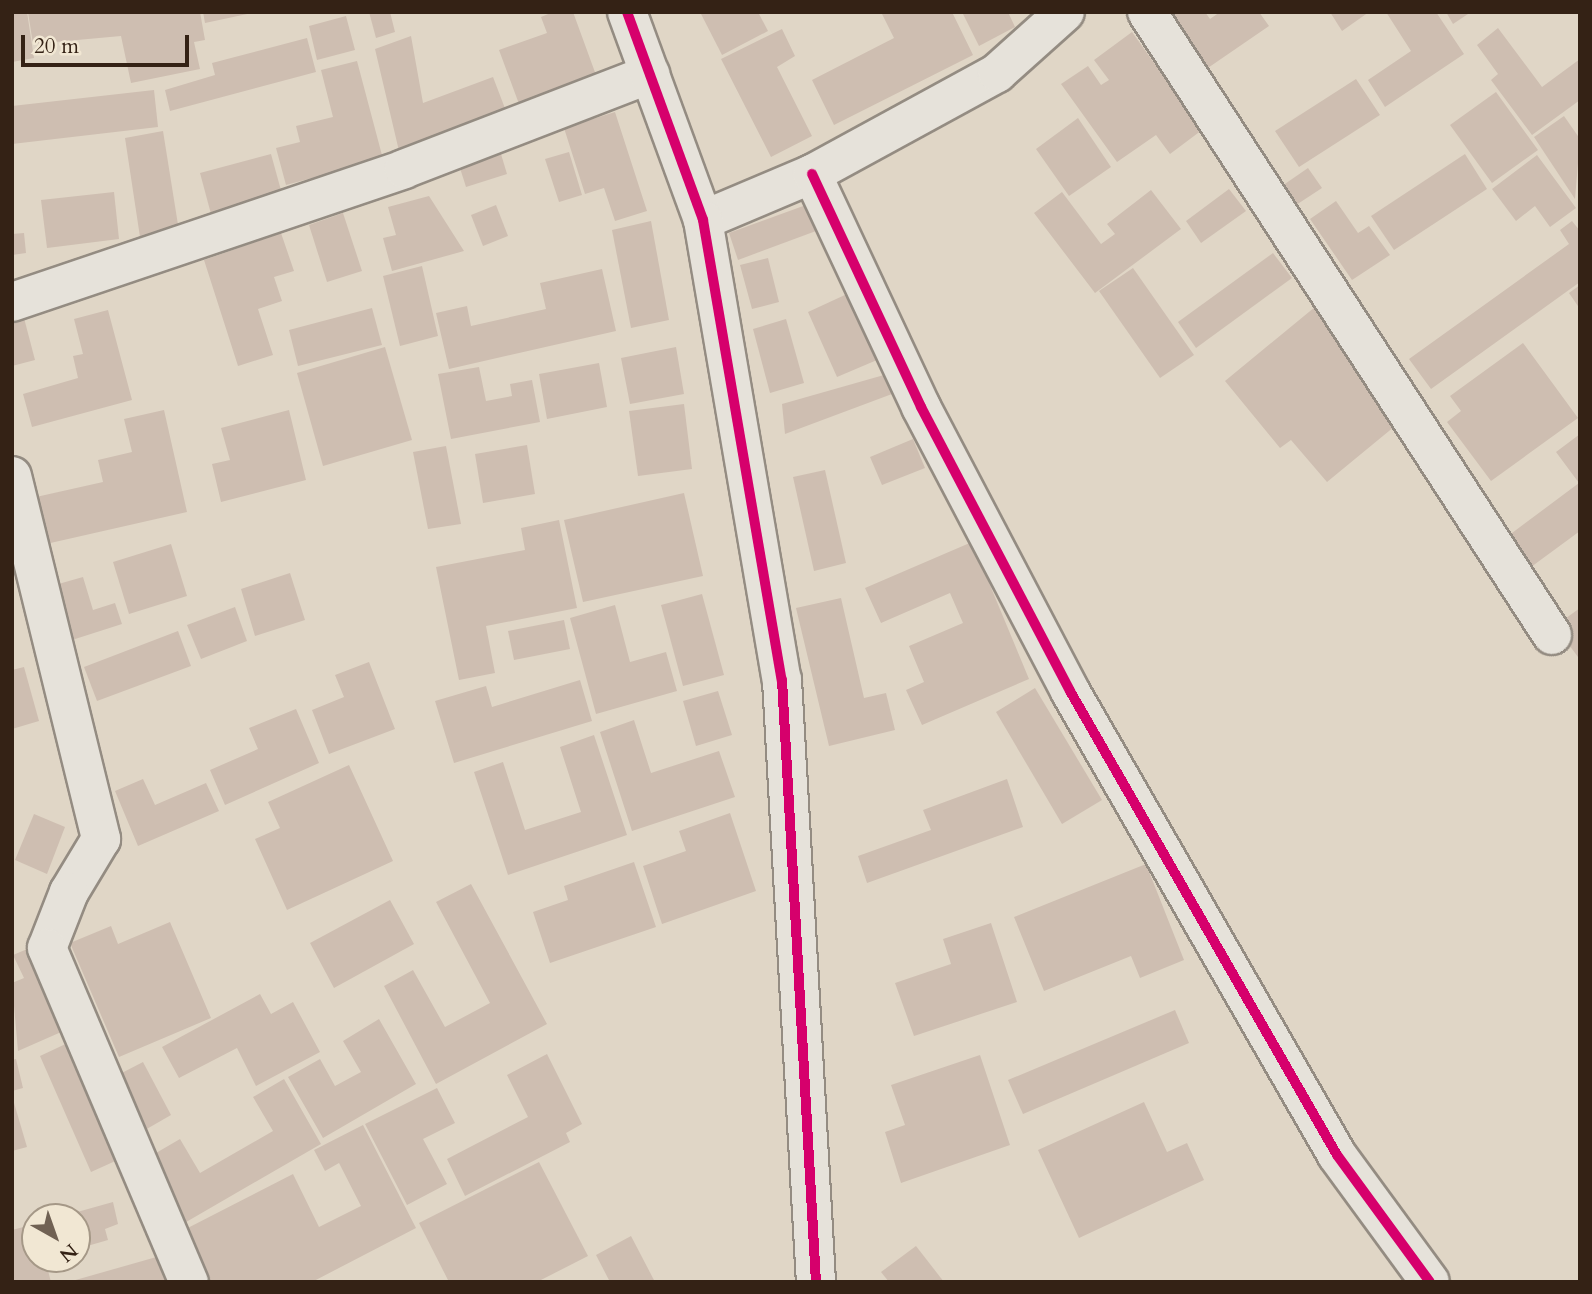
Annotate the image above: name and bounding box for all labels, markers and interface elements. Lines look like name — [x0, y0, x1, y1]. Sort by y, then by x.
scale bar — [24, 21, 192, 65]
text: 20 m — [34, 32, 79, 61]
north arrow — [21, 1203, 91, 1273]
text: N — [54, 1237, 83, 1268]

